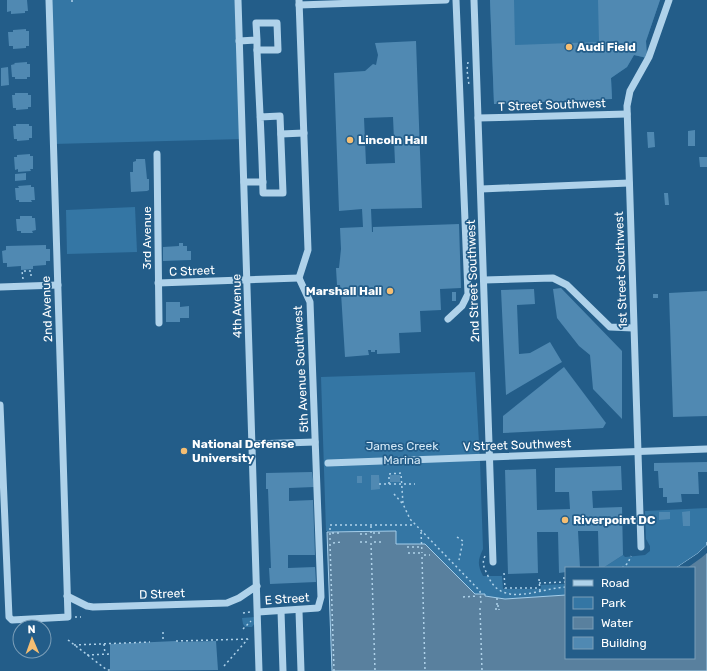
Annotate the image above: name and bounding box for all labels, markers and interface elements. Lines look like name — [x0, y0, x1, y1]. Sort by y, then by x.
place label: Audi Field — [577, 40, 636, 54]
marker: Audi Field — [564, 42, 574, 52]
street label: T Street Southwest — [498, 96, 606, 114]
place label: Lincoln Hall — [358, 133, 427, 147]
marker: Lincoln Hall — [345, 135, 355, 145]
street label: 3rd Avenue — [140, 206, 154, 270]
street label: 1st Street Southwest — [612, 211, 630, 329]
street label: 2nd Street Southwest — [464, 219, 482, 342]
street label: C Street — [169, 263, 215, 279]
street label: 4th Avenue — [229, 274, 245, 338]
street label: 2nd Avenue — [39, 275, 55, 342]
place label: Marshall Hall — [306, 284, 382, 298]
marker: Marshall Hall — [385, 286, 395, 296]
street label: 5th Avenue Southwest — [291, 305, 311, 433]
street label: V Street Southwest — [462, 436, 572, 454]
place label: National Defense University — [192, 437, 294, 465]
park label: James Creek Marina — [366, 439, 439, 467]
marker: National Defense University — [179, 446, 189, 456]
place label: Riverpoint DC — [573, 513, 656, 527]
marker: Riverpoint DC — [560, 515, 570, 525]
legend — [565, 567, 695, 659]
text: Road — [601, 576, 629, 590]
street label: D Street — [139, 586, 185, 602]
street label: E Street — [264, 590, 310, 608]
text: Park — [601, 596, 627, 610]
text: Water — [601, 616, 633, 630]
north arrow — [12, 619, 52, 659]
text: N — [27, 623, 36, 636]
text: Building — [601, 636, 647, 650]

